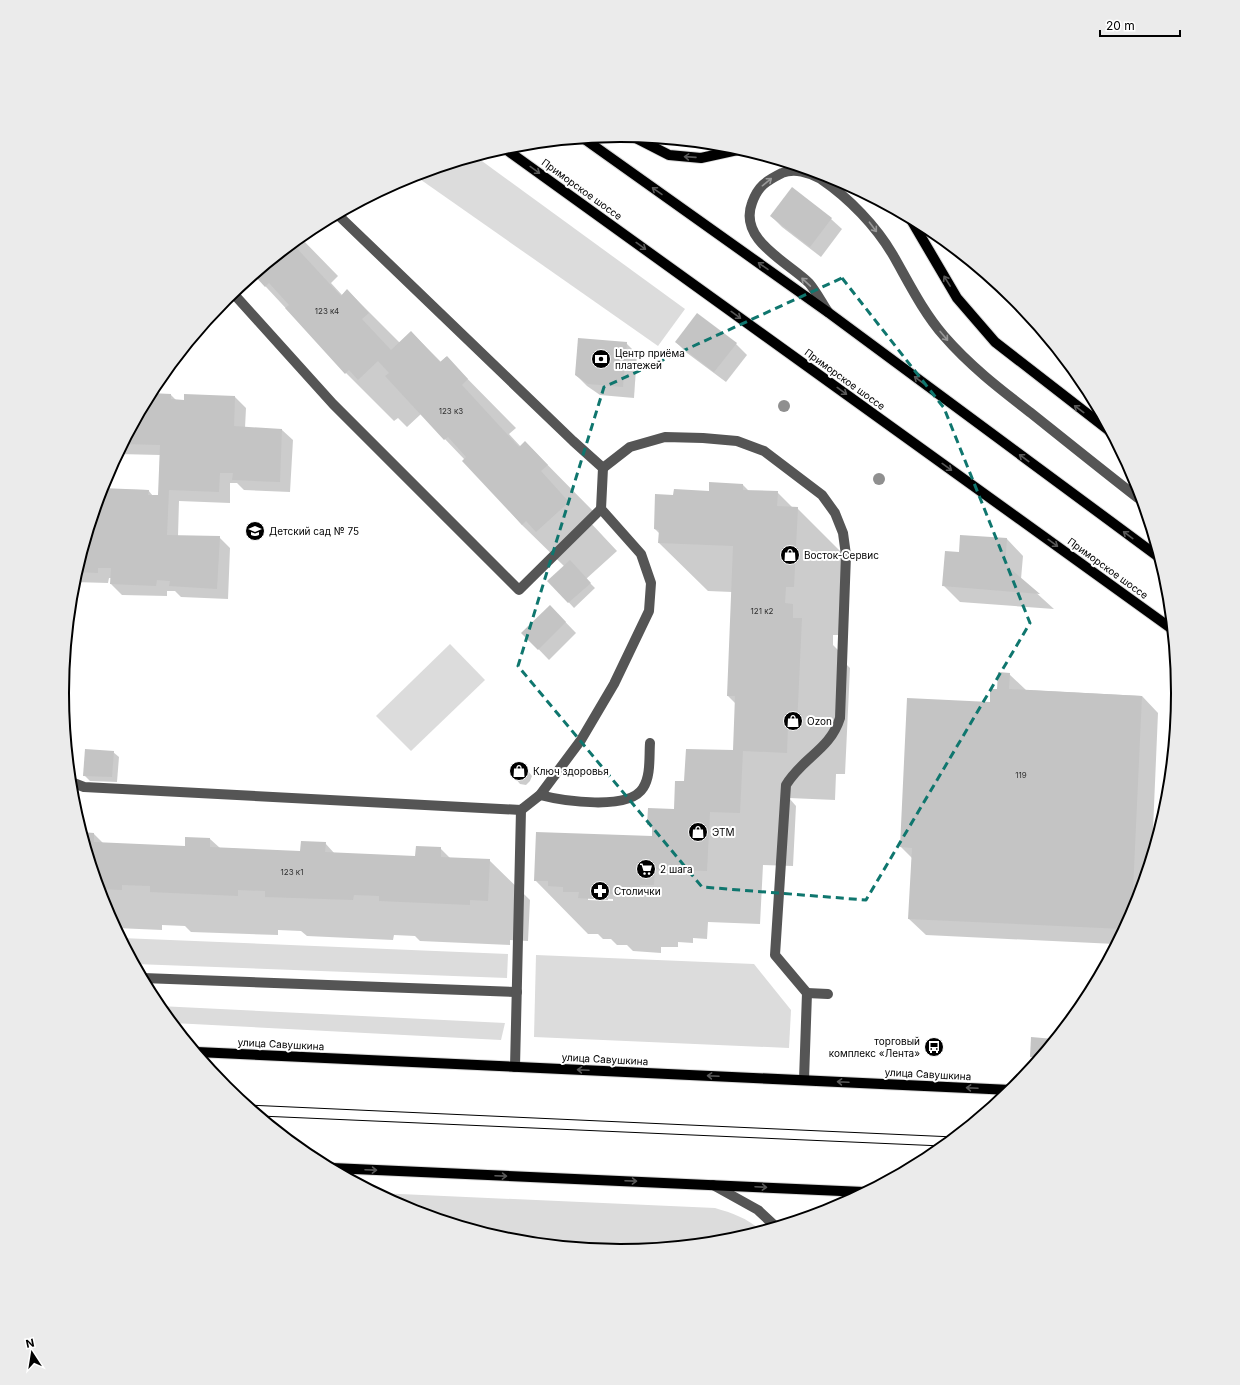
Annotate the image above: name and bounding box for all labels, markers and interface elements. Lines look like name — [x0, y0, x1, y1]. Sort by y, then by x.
scale bar — [1100, 12, 1180, 38]
text: 20 m — [1106, 18, 1135, 33]
one-way arrow — [684, 153, 697, 160]
street label: Приморское шоссе — [540, 156, 625, 222]
one-way arrow — [530, 166, 541, 174]
one-way arrow — [762, 178, 772, 187]
one-way arrow — [652, 187, 663, 195]
one-way arrow — [869, 222, 877, 233]
one-way arrow — [635, 242, 646, 250]
one-way arrow — [758, 262, 769, 270]
one-way arrow — [942, 275, 950, 287]
one-way arrow — [801, 277, 811, 287]
house number: 123 к4 — [315, 306, 339, 316]
one-way arrow — [731, 311, 742, 319]
one-way arrow — [940, 330, 948, 341]
street label: Приморское шоссе — [803, 346, 888, 412]
place label: Центр приёма платежей — [615, 347, 685, 371]
bank icon: Центр приёма платежей — [590, 348, 612, 370]
one-way arrow — [914, 376, 925, 384]
one-way arrow — [836, 387, 847, 395]
one-way arrow — [1074, 404, 1085, 413]
house number: 123 к3 — [439, 406, 463, 416]
one-way arrow — [1019, 454, 1030, 462]
one-way arrow — [942, 463, 953, 471]
school or university icon: Детский сад № 75 — [244, 520, 266, 542]
place label: Детский сад № 75 — [269, 525, 359, 537]
one-way arrow — [1123, 531, 1134, 539]
street label: Приморское шоссе — [1066, 535, 1151, 601]
one-way arrow — [1047, 539, 1058, 548]
shop icon: Восток-Сервис — [779, 544, 801, 566]
place label: Восток-Сервис — [804, 549, 879, 561]
house number: 121 к2 — [751, 606, 774, 616]
shop icon: Ozon — [782, 710, 804, 732]
place label: Ozon — [807, 715, 832, 727]
shop icon: Ключ здоровья — [508, 760, 530, 782]
place label: Ключ здоровья — [533, 765, 609, 777]
house number: 119 — [1015, 770, 1027, 780]
shop icon: ЭТМ — [687, 821, 709, 843]
place label: ЭТМ — [712, 826, 735, 838]
supermarket icon: 2 шага — [635, 858, 657, 880]
place label: 2 шага — [660, 863, 693, 875]
house number: 123 к1 — [281, 867, 303, 877]
pharmacy icon: Столички — [589, 880, 611, 902]
place label: Столички — [614, 885, 661, 897]
place label: торговый комплекс «Лента» — [829, 1035, 920, 1059]
street label: улица Савушкина — [237, 1036, 325, 1052]
bus stop icon: торговый комплекс «Лента» — [923, 1036, 945, 1058]
street label: улица Савушкина — [561, 1051, 649, 1067]
one-way arrow — [577, 1066, 590, 1074]
street label: улица Савушкина — [884, 1066, 972, 1082]
one-way arrow — [707, 1072, 720, 1080]
one-way arrow — [837, 1079, 850, 1086]
one-way arrow — [966, 1084, 979, 1092]
one-way arrow — [364, 1166, 377, 1174]
one-way arrow — [494, 1172, 507, 1179]
one-way arrow — [624, 1178, 637, 1185]
one-way arrow — [754, 1183, 767, 1191]
north arrow — [12, 1333, 52, 1373]
text: N — [24, 1335, 35, 1351]

